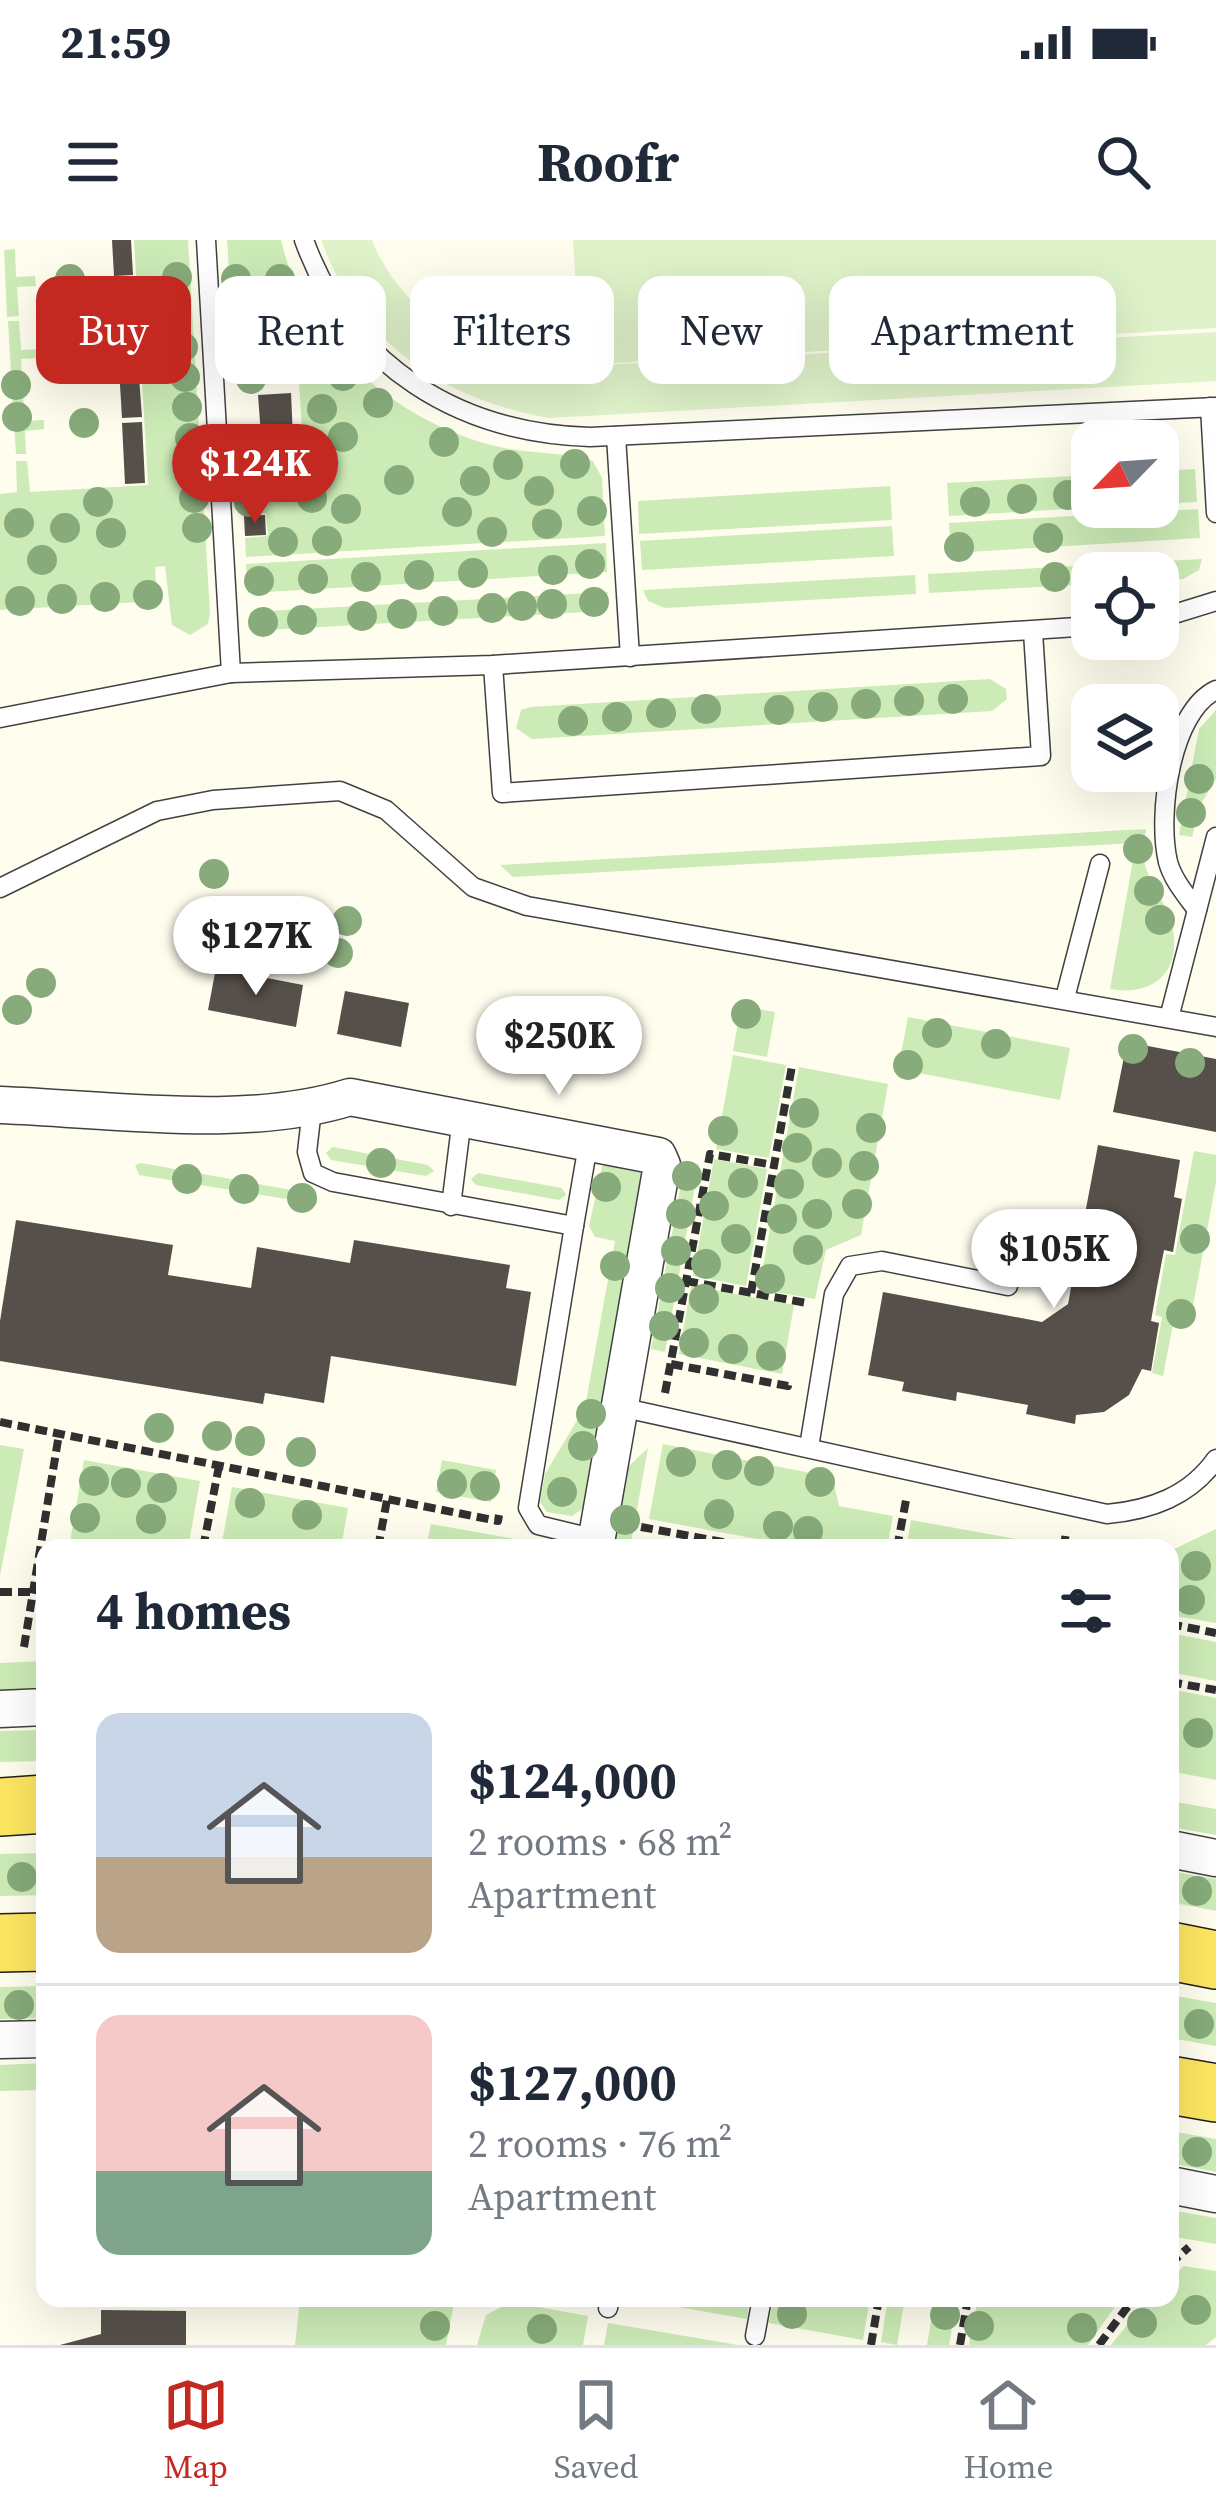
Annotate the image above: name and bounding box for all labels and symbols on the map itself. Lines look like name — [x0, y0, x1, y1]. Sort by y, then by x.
north arrow — [1071, 420, 1179, 528]
pin: $124K — [171, 424, 339, 526]
pin: $127K — [172, 896, 340, 998]
pin: $250K — [475, 996, 643, 1098]
pin: $105K — [970, 1209, 1138, 1311]

